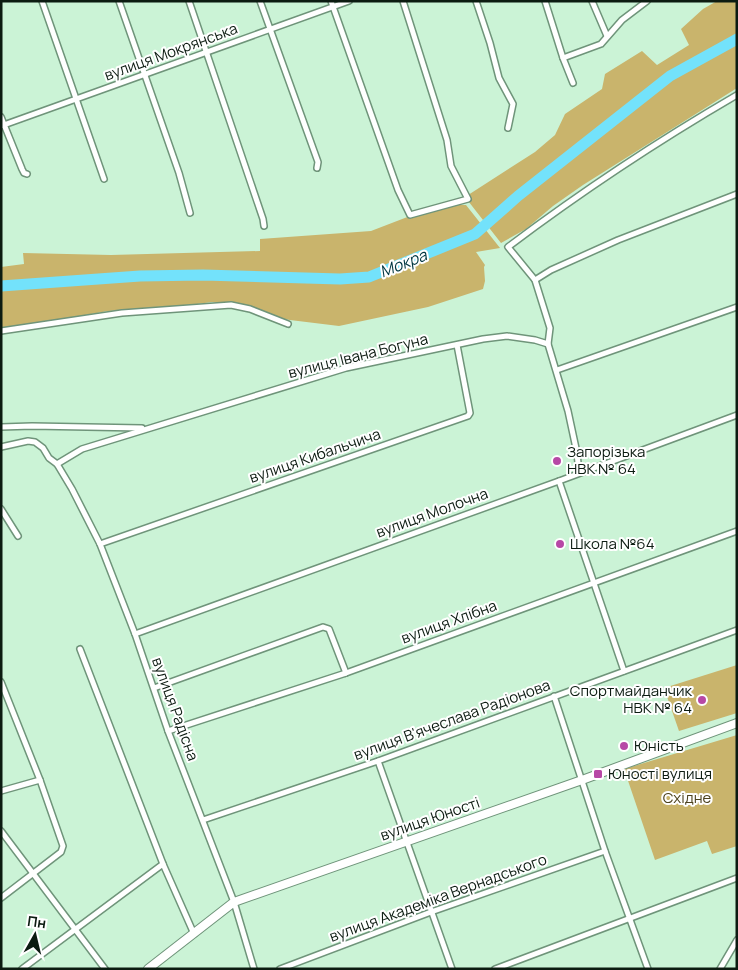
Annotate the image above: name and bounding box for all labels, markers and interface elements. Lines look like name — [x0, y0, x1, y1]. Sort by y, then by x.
street label: вулиця Мокрянська — [101, 18, 240, 85]
water label: Мокра — [376, 243, 431, 282]
street label: вулиця Івана Богуна — [286, 328, 430, 383]
street label: вулиця Кибальчича — [246, 423, 383, 488]
place label: Запорізька НВК № 64 — [567, 441, 645, 479]
marker: Запорізька НВК № 64 — [551, 455, 563, 467]
street label: вулиця Молочна — [373, 483, 491, 543]
place label: Школа №64 — [570, 533, 655, 554]
marker: Школа №64 — [554, 538, 566, 550]
street label: вулиця Хлібна — [398, 595, 500, 649]
street label: вулиця Радісна — [147, 654, 204, 764]
street label: вулиця В'ячеслава Радіонова — [351, 674, 553, 765]
place label: Спортмайданчик НВК № 64 — [570, 680, 693, 718]
marker: Спортмайданчик НВК № 64 — [696, 694, 708, 706]
place label: Юність — [634, 735, 684, 756]
marker: Юність — [618, 740, 630, 752]
place label: Юності вулиця — [608, 763, 712, 784]
marker: Юності вулиця — [592, 768, 604, 780]
park label: Східне — [663, 787, 712, 808]
street label: вулиця Юності — [377, 792, 482, 845]
street label: вулиця Академіка Вернадського — [326, 848, 550, 947]
north arrow — [10, 910, 60, 960]
text: Пн — [26, 911, 48, 932]

